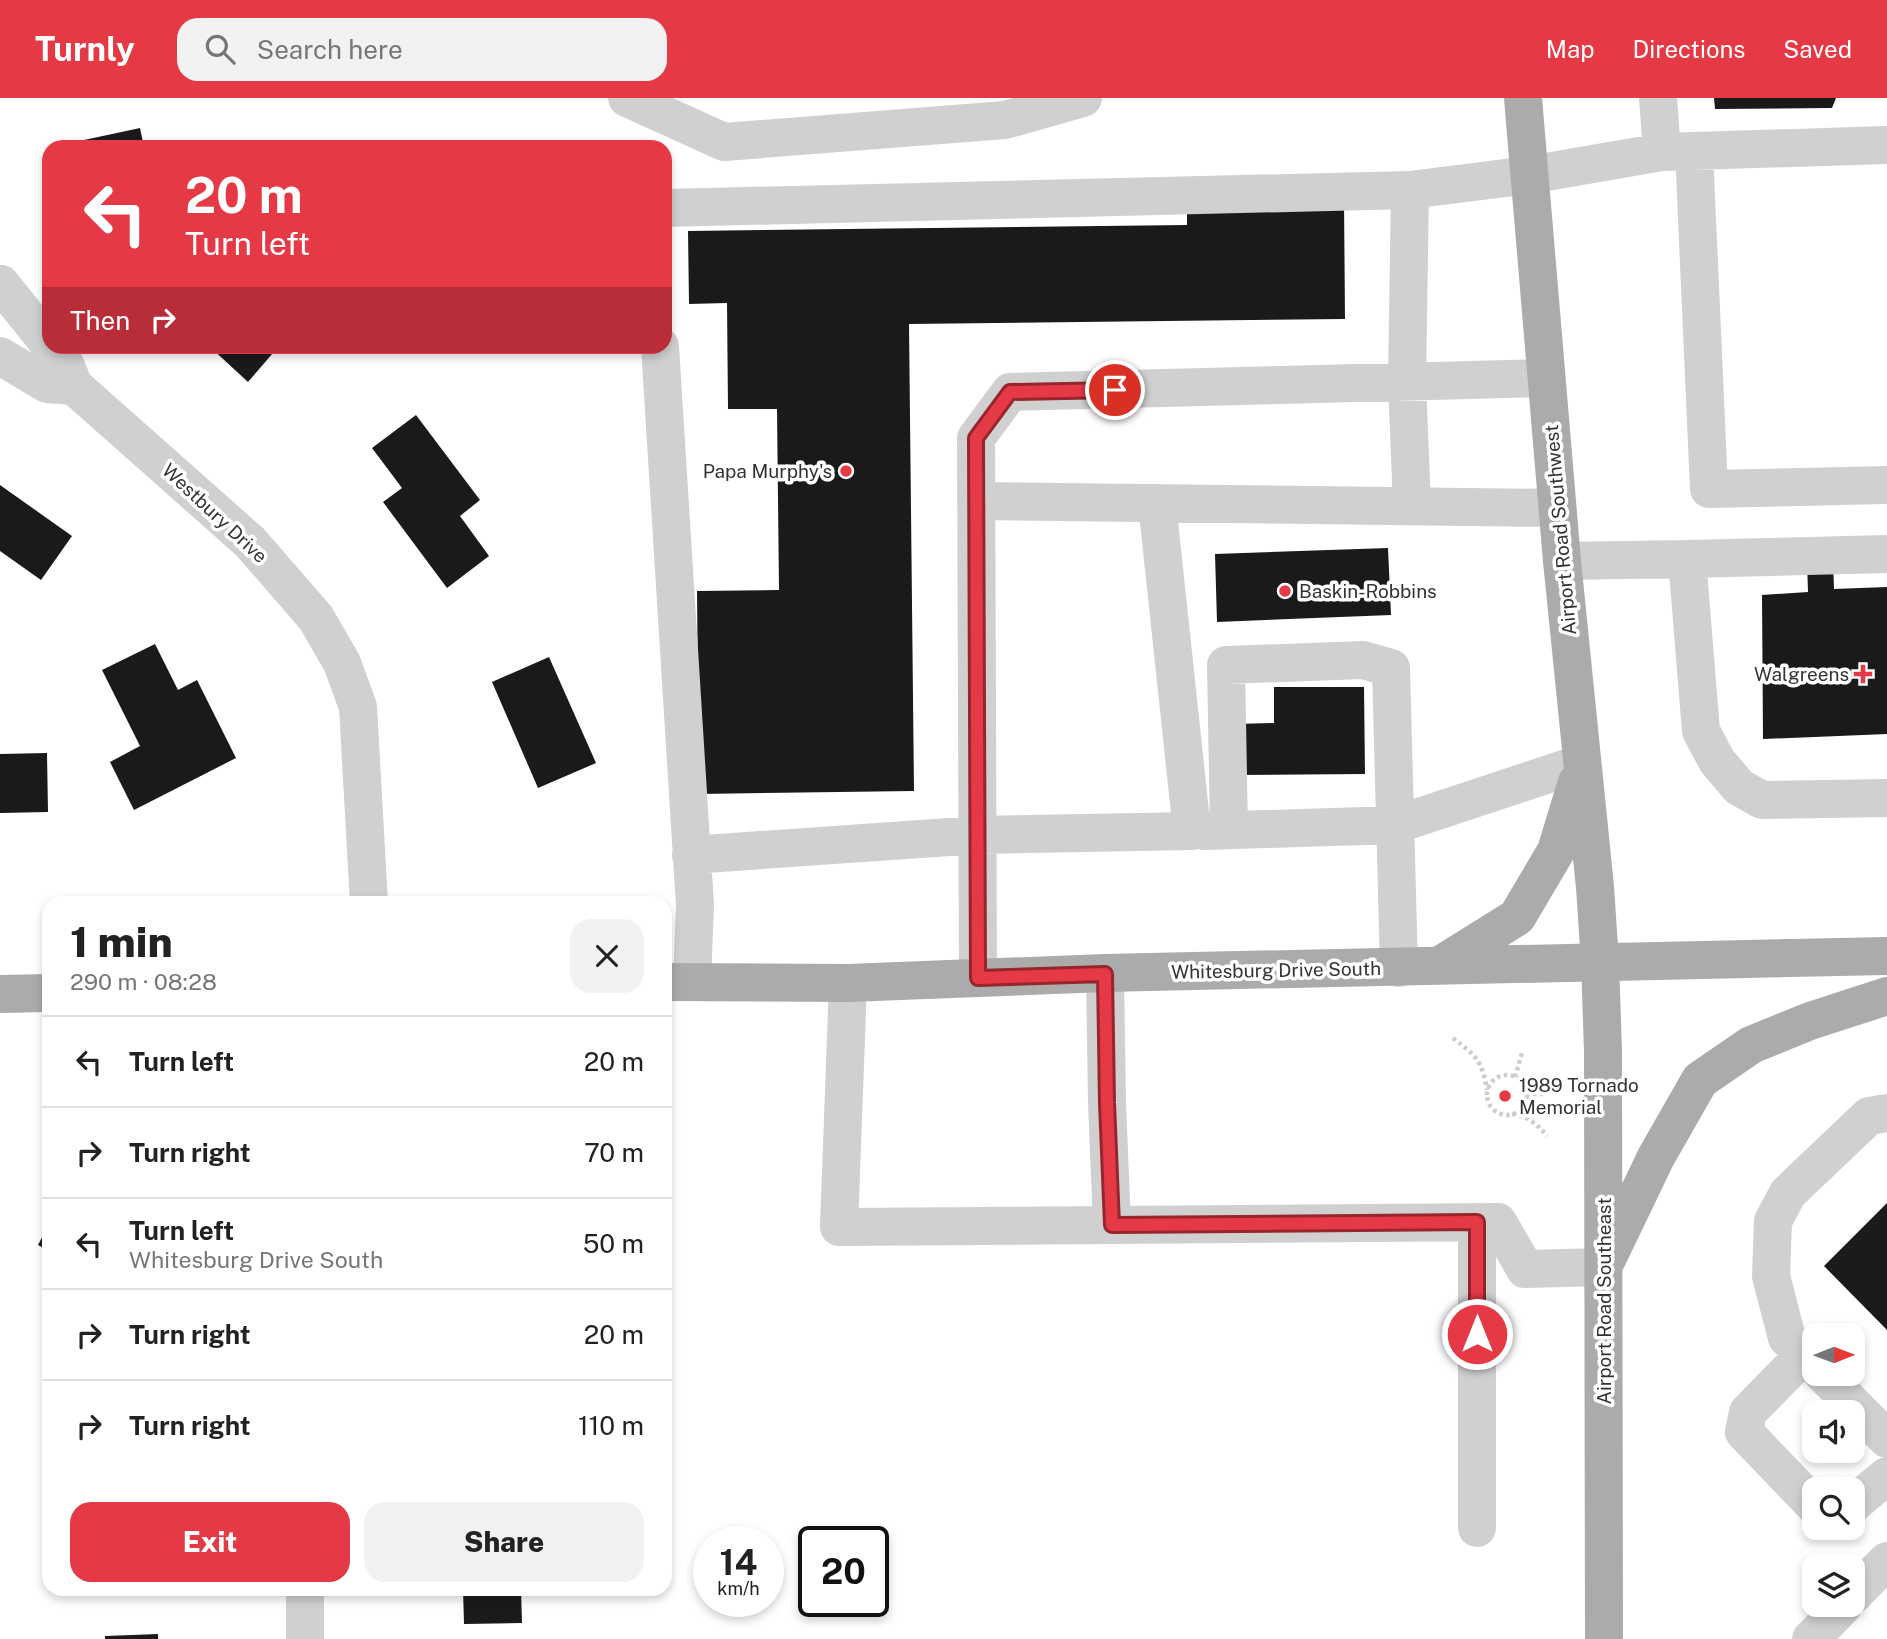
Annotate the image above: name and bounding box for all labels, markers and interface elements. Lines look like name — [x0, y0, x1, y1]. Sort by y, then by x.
search box — [177, 18, 667, 81]
text: Turnly — [35, 30, 135, 68]
icon: search — [201, 30, 239, 68]
text: Search here — [257, 34, 403, 65]
text: Map — [1546, 35, 1595, 63]
text: Directions — [1633, 35, 1745, 63]
text: Saved — [1783, 35, 1852, 63]
text: 20 m — [185, 166, 303, 224]
icon: left — [70, 168, 161, 259]
text: Turn left — [185, 225, 310, 262]
icon: right — [144, 301, 182, 339]
text: Then — [70, 305, 130, 336]
pin — [1085, 360, 1145, 420]
icon: arrive — [1096, 371, 1134, 409]
street label: Airport Road Southwest — [1540, 424, 1580, 636]
street label: Westbury Drive — [158, 459, 272, 567]
place label: Papa Murphy's — [703, 460, 832, 482]
marker: Papa Murphy's — [838, 463, 854, 479]
place label: Baskin-Robbins — [1299, 580, 1437, 602]
marker: Baskin-Robbins — [1277, 583, 1293, 599]
place label: Walgreens — [1754, 663, 1849, 685]
marker: Walgreens — [1855, 666, 1871, 682]
text: 1 min — [70, 917, 173, 966]
button: close — [570, 919, 644, 993]
street label: Whitesburg Drive South — [1171, 957, 1381, 983]
text: 290 m · 08:28 — [70, 968, 217, 995]
icon: left — [70, 1043, 108, 1081]
text: Turn left — [129, 1046, 234, 1077]
text: 20 m — [584, 1046, 644, 1077]
place label: 1989 Tornado Memorial — [1519, 1074, 1639, 1118]
marker: 1989 Tornado Memorial — [1497, 1088, 1513, 1104]
icon: right — [70, 1134, 108, 1172]
text: Turn right — [129, 1137, 251, 1168]
text: 70 m — [584, 1137, 644, 1168]
street label: Airport Road Southeast — [1593, 1197, 1615, 1405]
text: Turn left — [129, 1215, 234, 1246]
icon: left — [70, 1225, 108, 1263]
text: 50 m — [583, 1228, 644, 1259]
text: Whitesburg Drive South — [129, 1246, 383, 1273]
position arrow — [1440, 1297, 1514, 1371]
icon: right — [70, 1316, 108, 1354]
text: Turn right — [129, 1319, 251, 1350]
text: 20 m — [584, 1319, 644, 1350]
north arrow — [1802, 1323, 1866, 1386]
map controls — [1802, 1323, 1865, 1617]
button: sound — [1802, 1400, 1865, 1463]
icon: right — [70, 1407, 108, 1445]
text: Turn right — [129, 1410, 251, 1441]
text: 110 m — [578, 1410, 644, 1441]
button: search — [1802, 1477, 1865, 1540]
button: Exit — [70, 1502, 350, 1582]
button: Share — [364, 1502, 644, 1582]
speed limit sign: 20 — [798, 1526, 889, 1617]
text: 14 — [720, 1542, 757, 1583]
button: layers — [1802, 1554, 1865, 1617]
text: km/h — [717, 1578, 760, 1599]

